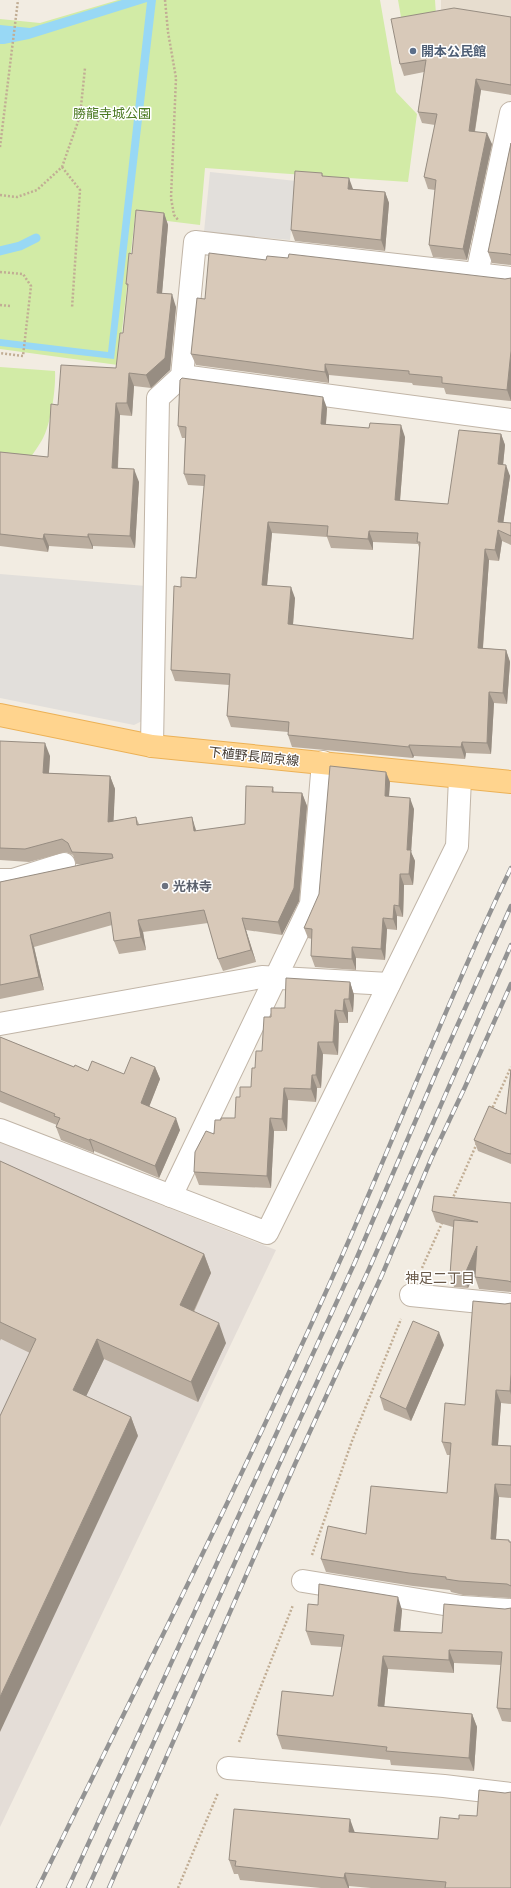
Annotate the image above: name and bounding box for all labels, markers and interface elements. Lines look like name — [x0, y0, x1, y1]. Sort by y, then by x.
place label: 開本公民館 — [421, 44, 486, 58]
marker: 開本公民館 — [408, 46, 418, 56]
park label: 勝龍寺城公園 — [73, 106, 151, 120]
street label: 下植野長岡京線 — [208, 744, 300, 768]
place label: 光林寺 — [173, 879, 212, 893]
marker: 光林寺 — [160, 881, 170, 891]
district label: 神足二丁目 — [405, 1270, 475, 1286]

